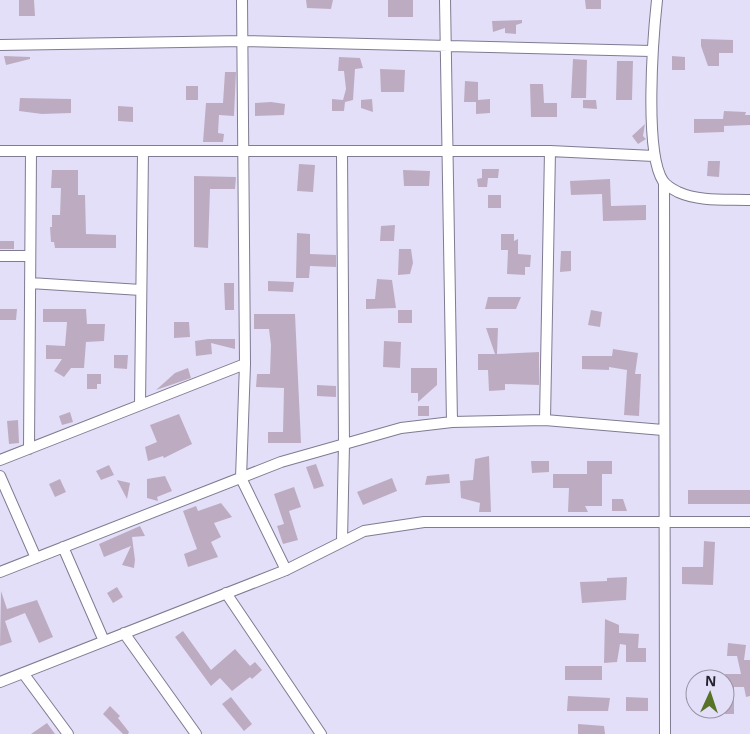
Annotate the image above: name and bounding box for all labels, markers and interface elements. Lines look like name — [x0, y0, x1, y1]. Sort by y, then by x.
north arrow — [685, 669, 735, 719]
text: N — [705, 671, 717, 690]

